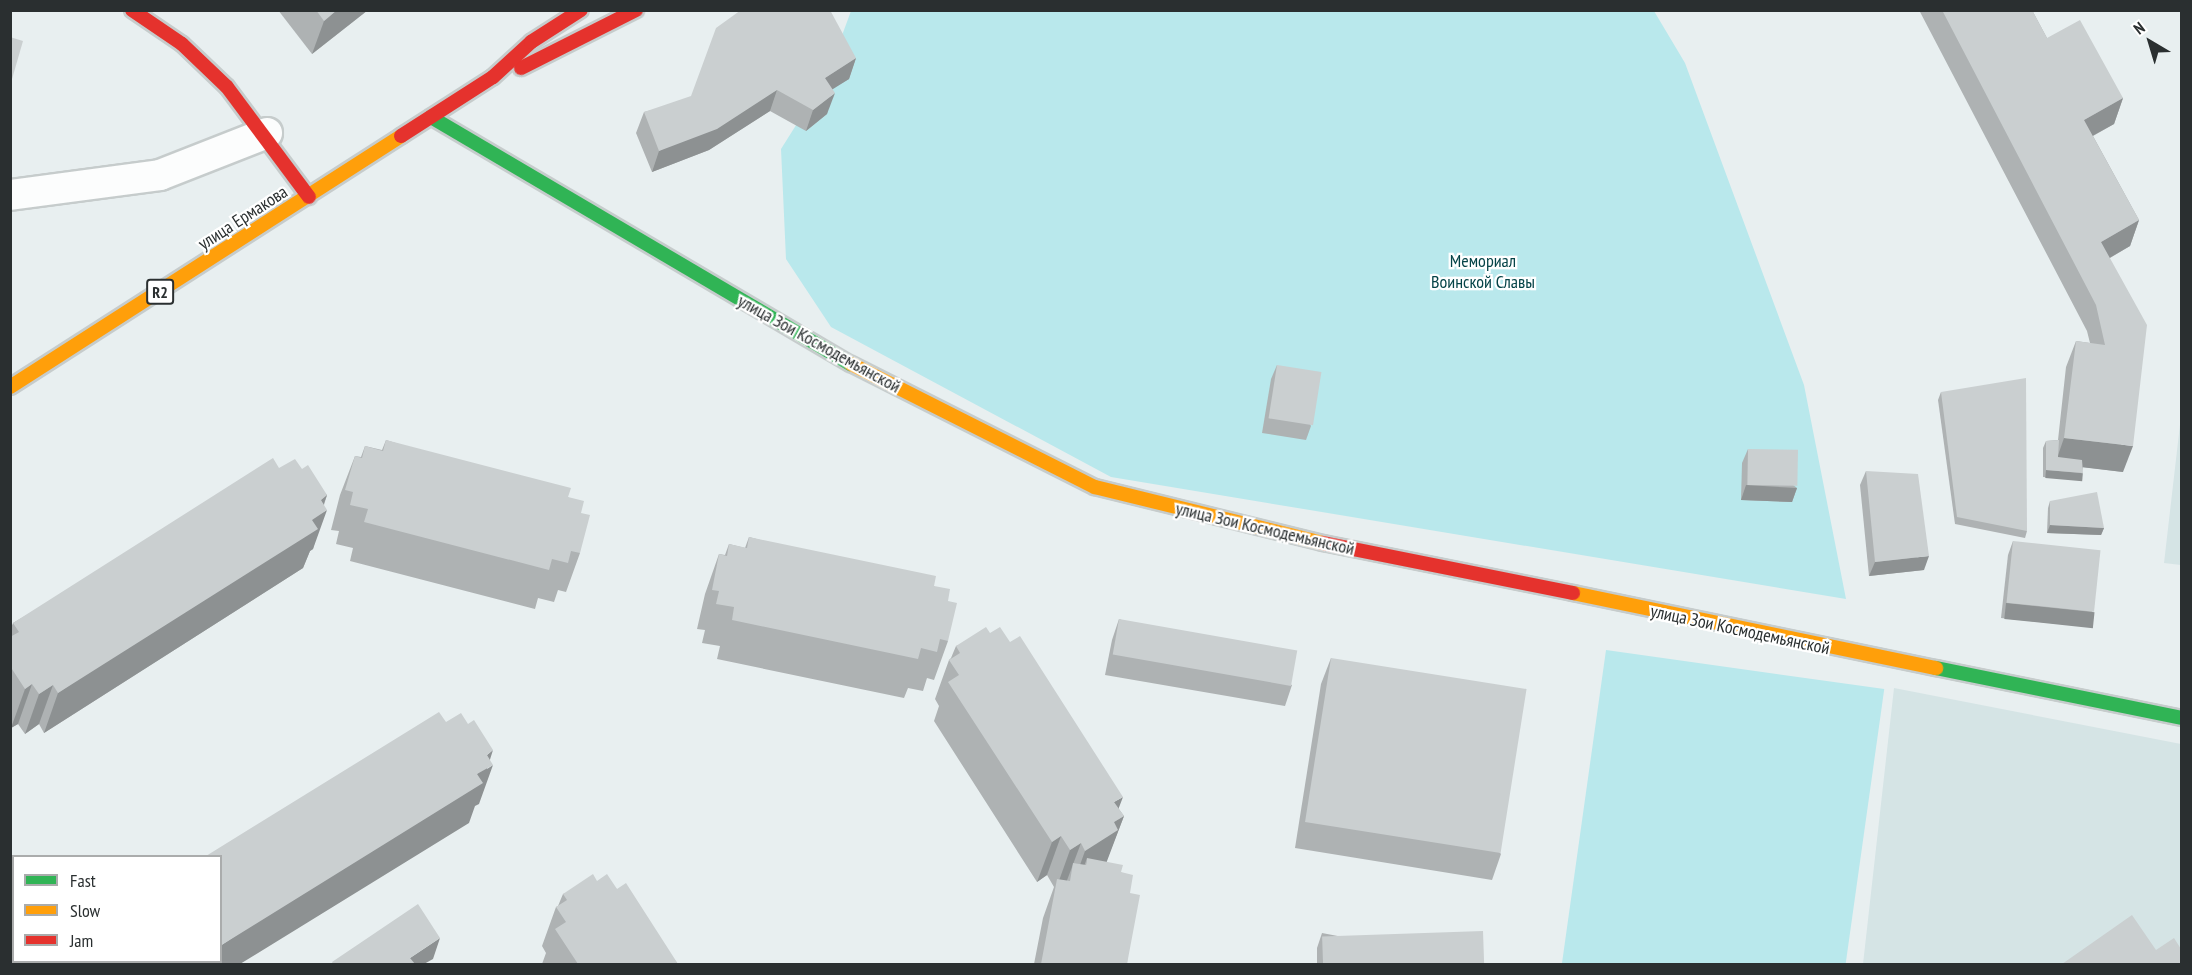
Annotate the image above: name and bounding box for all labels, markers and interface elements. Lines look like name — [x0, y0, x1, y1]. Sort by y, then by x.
north arrow — [2120, 12, 2180, 72]
text: N — [2129, 17, 2148, 38]
street label: улица Ермакова — [194, 181, 292, 255]
park label: Мемориал Воинской Славы — [1431, 251, 1535, 294]
road number: R2 — [145, 279, 175, 305]
street label: улица Зои Космодемьянской — [734, 290, 904, 398]
street label: улица Зои Космодемьянской — [1174, 498, 1356, 560]
street label: улица Зои Космодемьянской — [1648, 600, 1832, 660]
legend — [12, 855, 222, 963]
text: Fast — [70, 869, 96, 892]
text: Slow — [70, 899, 100, 922]
text: Jam — [70, 929, 93, 952]

